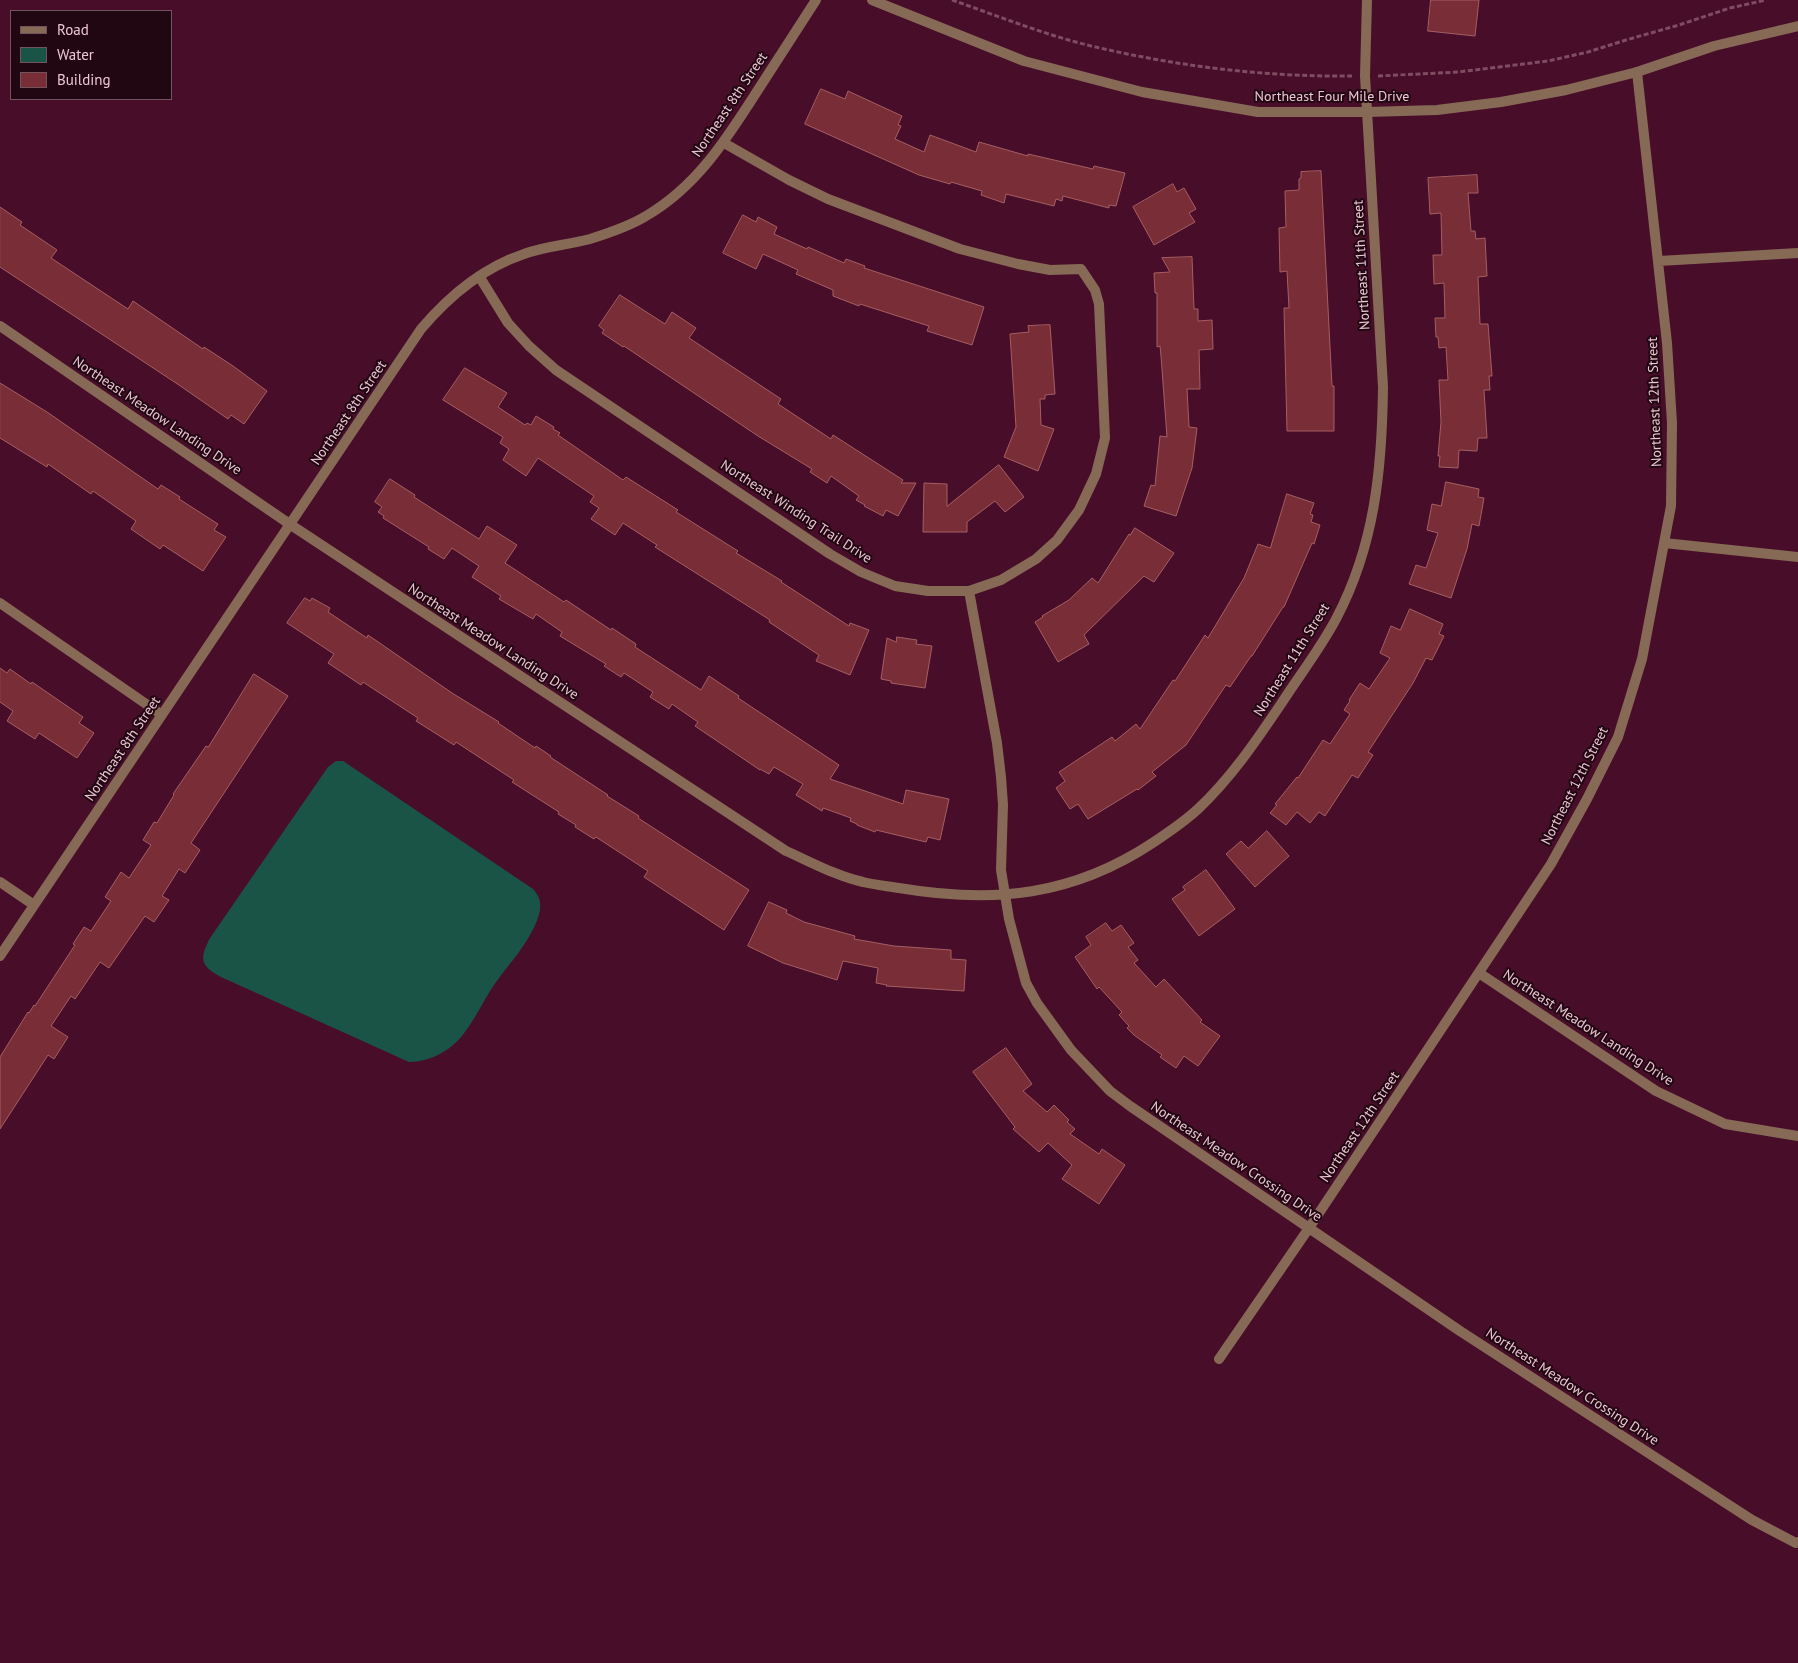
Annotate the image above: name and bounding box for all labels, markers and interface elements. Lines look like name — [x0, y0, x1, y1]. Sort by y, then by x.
legend — [10, 10, 172, 100]
text: Road — [57, 20, 89, 39]
text: Water — [57, 45, 94, 64]
street label: Northeast 8th Street — [689, 50, 771, 160]
text: Building — [57, 70, 111, 89]
street label: Northeast Four Mile Drive — [1255, 89, 1409, 105]
street label: Northeast 11th Street — [1350, 200, 1374, 330]
street label: Northeast 12th Street — [1644, 337, 1666, 467]
street label: Northeast Meadow Landing Drive — [69, 353, 245, 479]
street label: Northeast 8th Street — [308, 358, 390, 468]
street label: Northeast Winding Trail Drive — [717, 457, 875, 567]
street label: Northeast Meadow Landing Drive — [405, 580, 581, 704]
street label: Northeast 11th Street — [1250, 600, 1334, 720]
street label: Northeast 8th Street — [82, 694, 164, 804]
street label: Northeast 12th Street — [1538, 724, 1612, 848]
street label: Northeast Meadow Landing Drive — [1500, 966, 1676, 1090]
street label: Northeast 12th Street — [1317, 1068, 1403, 1186]
street label: Northeast Meadow Crossing Drive — [1147, 1098, 1325, 1226]
street label: Northeast Meadow Crossing Drive — [1482, 1325, 1662, 1449]

